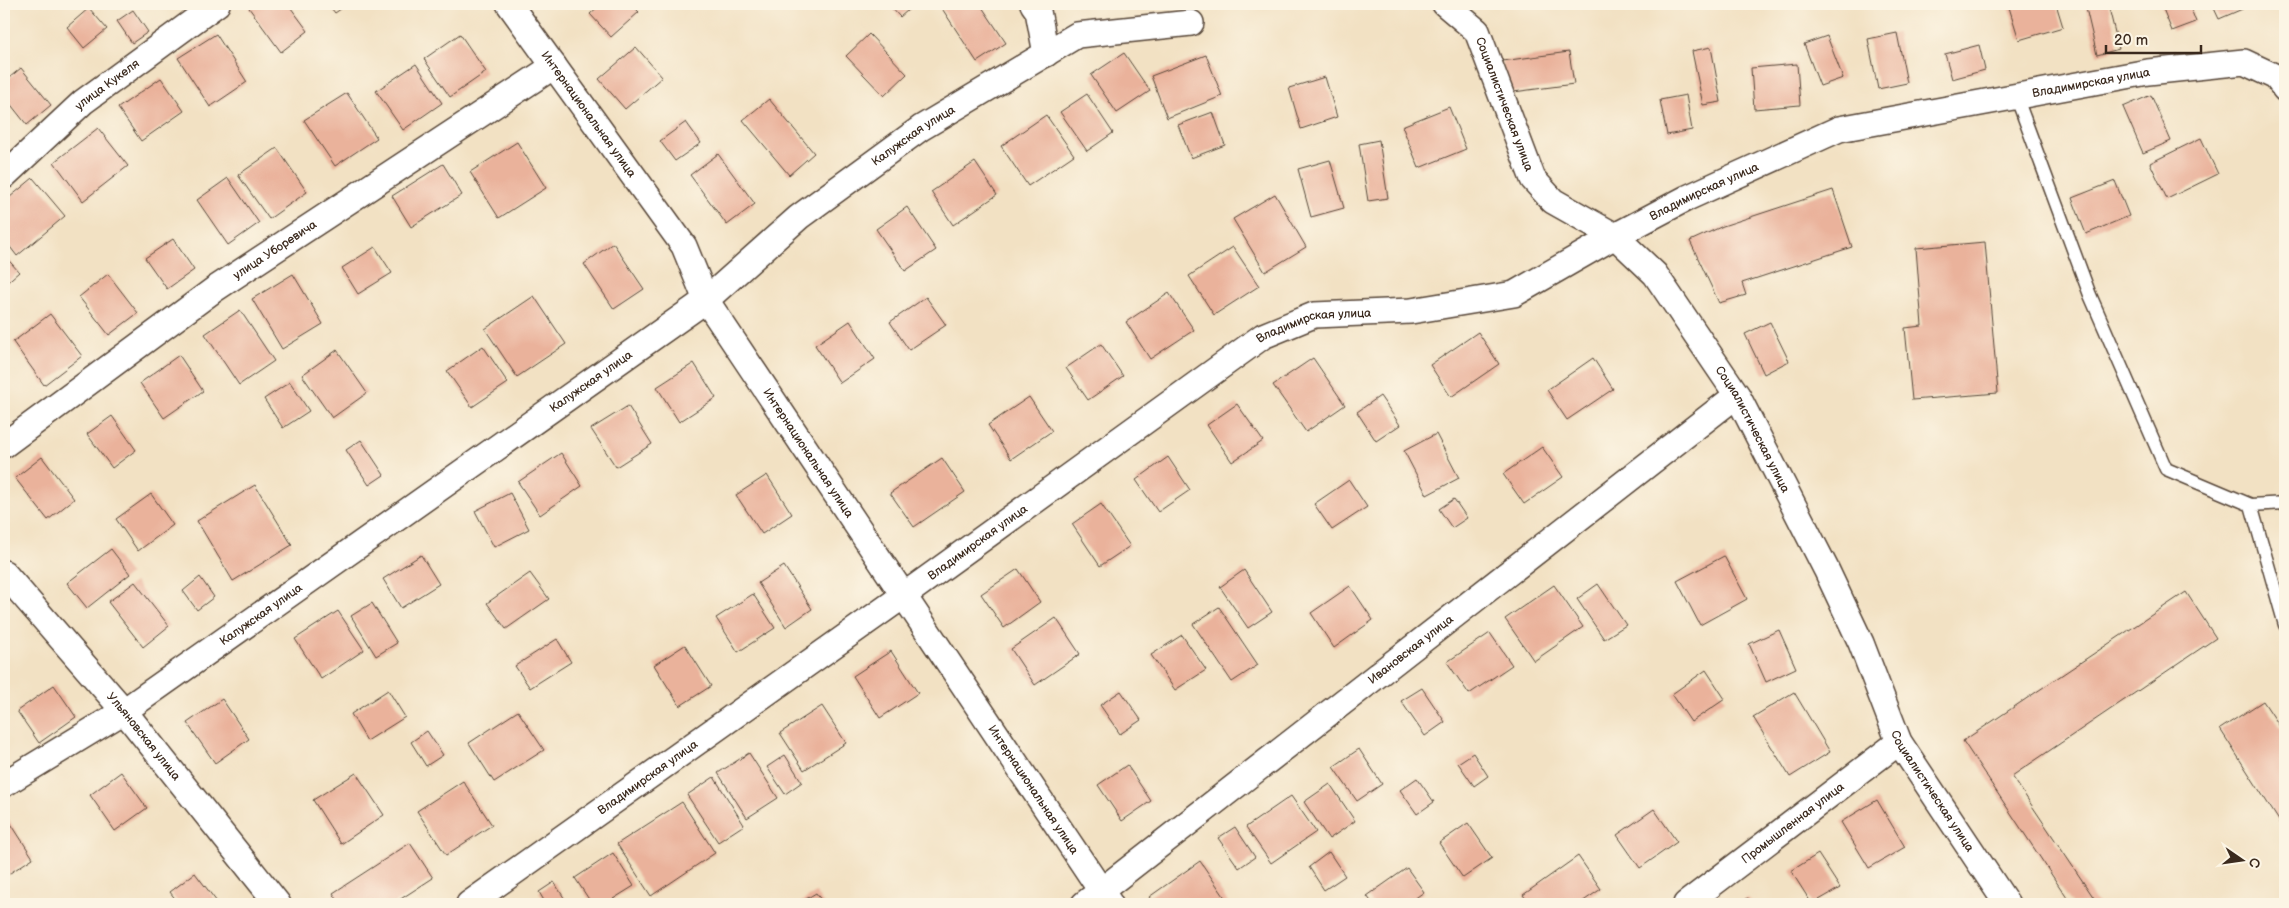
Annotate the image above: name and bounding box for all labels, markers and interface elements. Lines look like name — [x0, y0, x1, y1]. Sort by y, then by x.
scale bar — [2106, 22, 2202, 54]
text: 20 m — [2114, 31, 2148, 50]
street label: Социалистическая улица — [1472, 35, 1537, 173]
street label: Интернациональная улица — [538, 48, 639, 180]
street label: улица Кукеля — [72, 56, 143, 113]
street label: Владимирская улица — [2031, 64, 2151, 101]
street label: Калужская улица — [869, 102, 958, 169]
street label: Владимирская улица — [1647, 159, 1761, 224]
street label: улица Уборевича — [230, 217, 319, 283]
street label: Владимирская улица — [1253, 305, 1372, 346]
street label: Калужская улица — [547, 347, 635, 416]
street label: Социалистическая улица — [1712, 363, 1793, 495]
street label: Интернациональная улица — [760, 385, 857, 520]
street label: Владимирская улица — [925, 501, 1030, 583]
street label: Калужская улица — [217, 580, 305, 649]
street label: Ивановская улица — [1365, 612, 1456, 687]
street label: Ульяновская улица — [104, 689, 184, 783]
street label: Интернациональная улица — [985, 722, 1082, 857]
street label: Социалистическая улица — [1888, 728, 1978, 855]
street label: Владимирская улица — [595, 737, 701, 818]
street label: Промышленная улица — [1738, 779, 1847, 867]
north arrow — [2216, 836, 2266, 886]
text: С — [2245, 856, 2264, 870]

